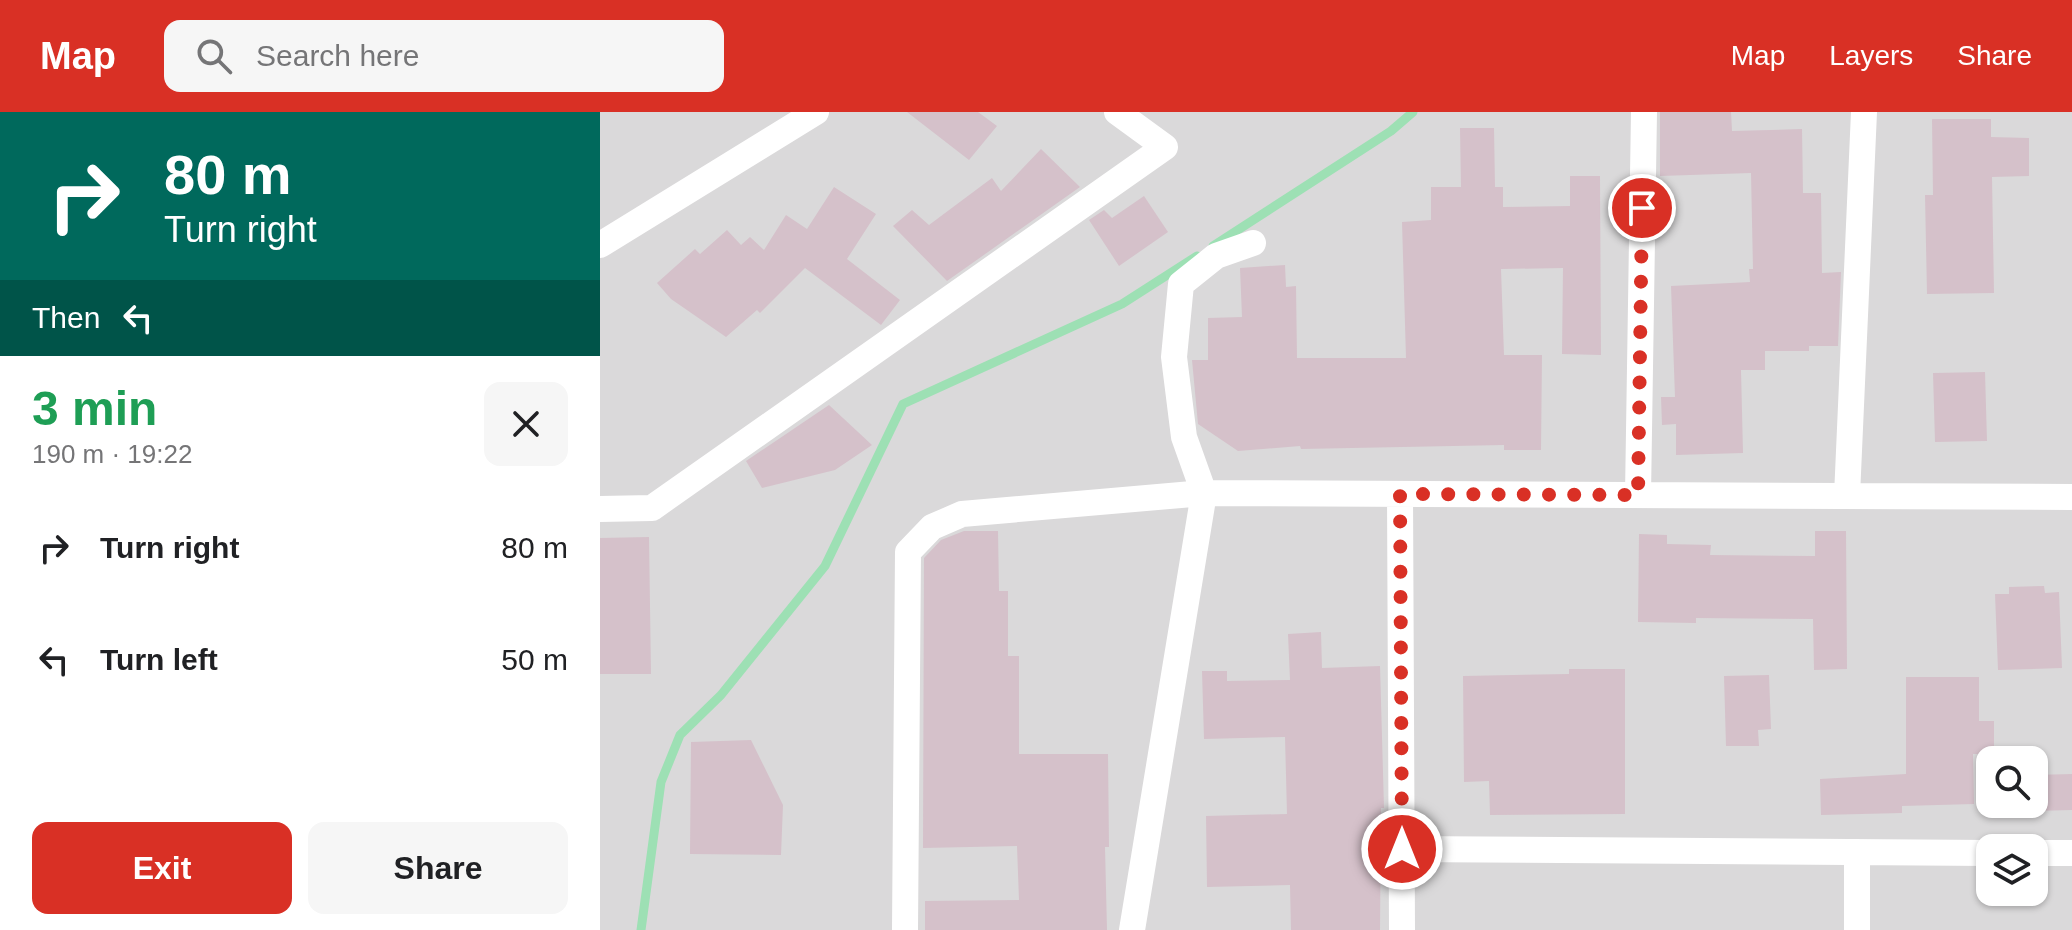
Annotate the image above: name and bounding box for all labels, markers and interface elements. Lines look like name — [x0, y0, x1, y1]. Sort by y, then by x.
search box — [164, 20, 724, 92]
icon: search — [192, 34, 236, 78]
text: Map — [40, 35, 116, 77]
text: Search here — [256, 39, 419, 72]
text: Map — [1731, 40, 1785, 71]
text: Layers — [1829, 40, 1913, 71]
text: Share — [1957, 40, 2032, 71]
text: 80 m — [164, 143, 292, 206]
icon: right — [32, 144, 136, 248]
pin — [1608, 174, 1676, 242]
icon: arrive — [1620, 186, 1664, 230]
text: Turn right — [164, 209, 317, 250]
icon: left — [116, 296, 160, 340]
text: Then — [32, 301, 100, 334]
text: 3 min — [32, 382, 157, 435]
button: close — [484, 382, 568, 466]
text: 190 m · 19:22 — [32, 439, 192, 469]
icon: right — [32, 526, 76, 570]
text: Turn right — [100, 531, 239, 564]
text: 80 m — [501, 531, 568, 564]
icon: left — [32, 638, 76, 682]
text: Turn left — [100, 643, 218, 676]
text: 50 m — [501, 643, 568, 676]
map controls — [1976, 746, 2048, 906]
button: search — [1976, 746, 2048, 818]
position arrow — [1360, 807, 1444, 891]
button: Exit — [32, 822, 292, 914]
button: Share — [308, 822, 568, 914]
button: layers — [1976, 834, 2048, 906]

